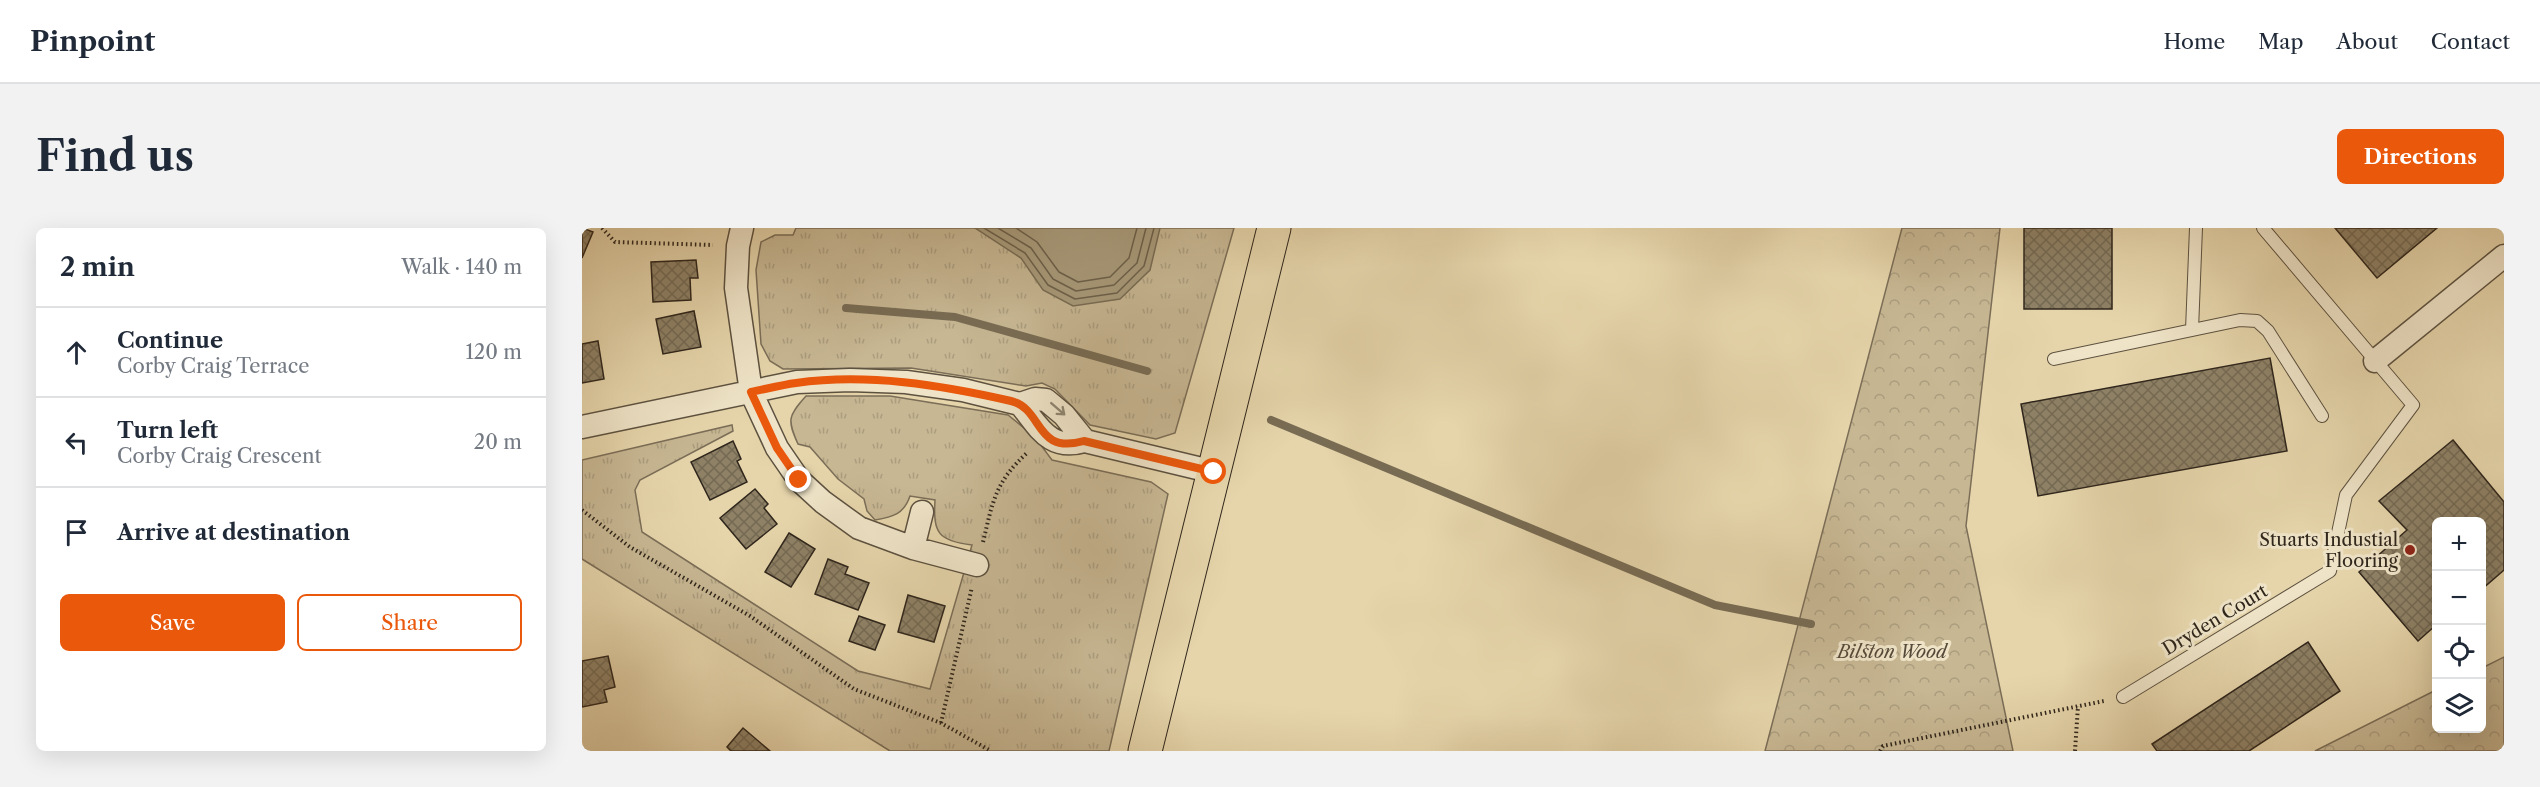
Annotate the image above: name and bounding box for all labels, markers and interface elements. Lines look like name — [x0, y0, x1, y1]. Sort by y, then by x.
text: Pinpoint — [30, 24, 155, 58]
text: Home — [2164, 29, 2225, 54]
text: Map — [2258, 29, 2303, 54]
text: About — [2336, 29, 2398, 54]
text: Contact — [2431, 29, 2510, 54]
button: Directions — [2337, 129, 2504, 184]
text: Find us — [36, 130, 194, 182]
text: 2 min — [60, 251, 135, 283]
text: Walk · 140 m — [401, 255, 522, 279]
text: Continue — [117, 327, 223, 354]
icon: ahead — [60, 336, 93, 369]
text: 120 m — [465, 340, 522, 364]
text: Corby Craig Terrace — [117, 354, 310, 378]
one-way arrow — [1049, 402, 1065, 416]
text: Turn left — [117, 417, 218, 444]
icon: left — [60, 426, 93, 459]
text: 20 m — [474, 430, 522, 454]
text: Corby Craig Crescent — [117, 444, 322, 468]
route start — [1200, 458, 1226, 484]
route end — [785, 466, 811, 492]
icon: arrive — [60, 516, 93, 549]
map controls — [2432, 517, 2486, 733]
button: + — [2432, 517, 2486, 571]
text: Arrive at destination — [117, 519, 350, 546]
place label: Stuarts Industial Flooring — [2259, 529, 2398, 572]
marker: Stuarts Industial Flooring — [2403, 543, 2417, 557]
button: − — [2432, 571, 2486, 625]
street label: Dryden Court — [2158, 580, 2272, 660]
button: Save — [60, 594, 285, 651]
button: Share — [297, 594, 522, 651]
button: locate — [2432, 625, 2486, 679]
park label: Bilston Wood — [1835, 641, 1949, 663]
button: layers — [2432, 679, 2486, 733]

